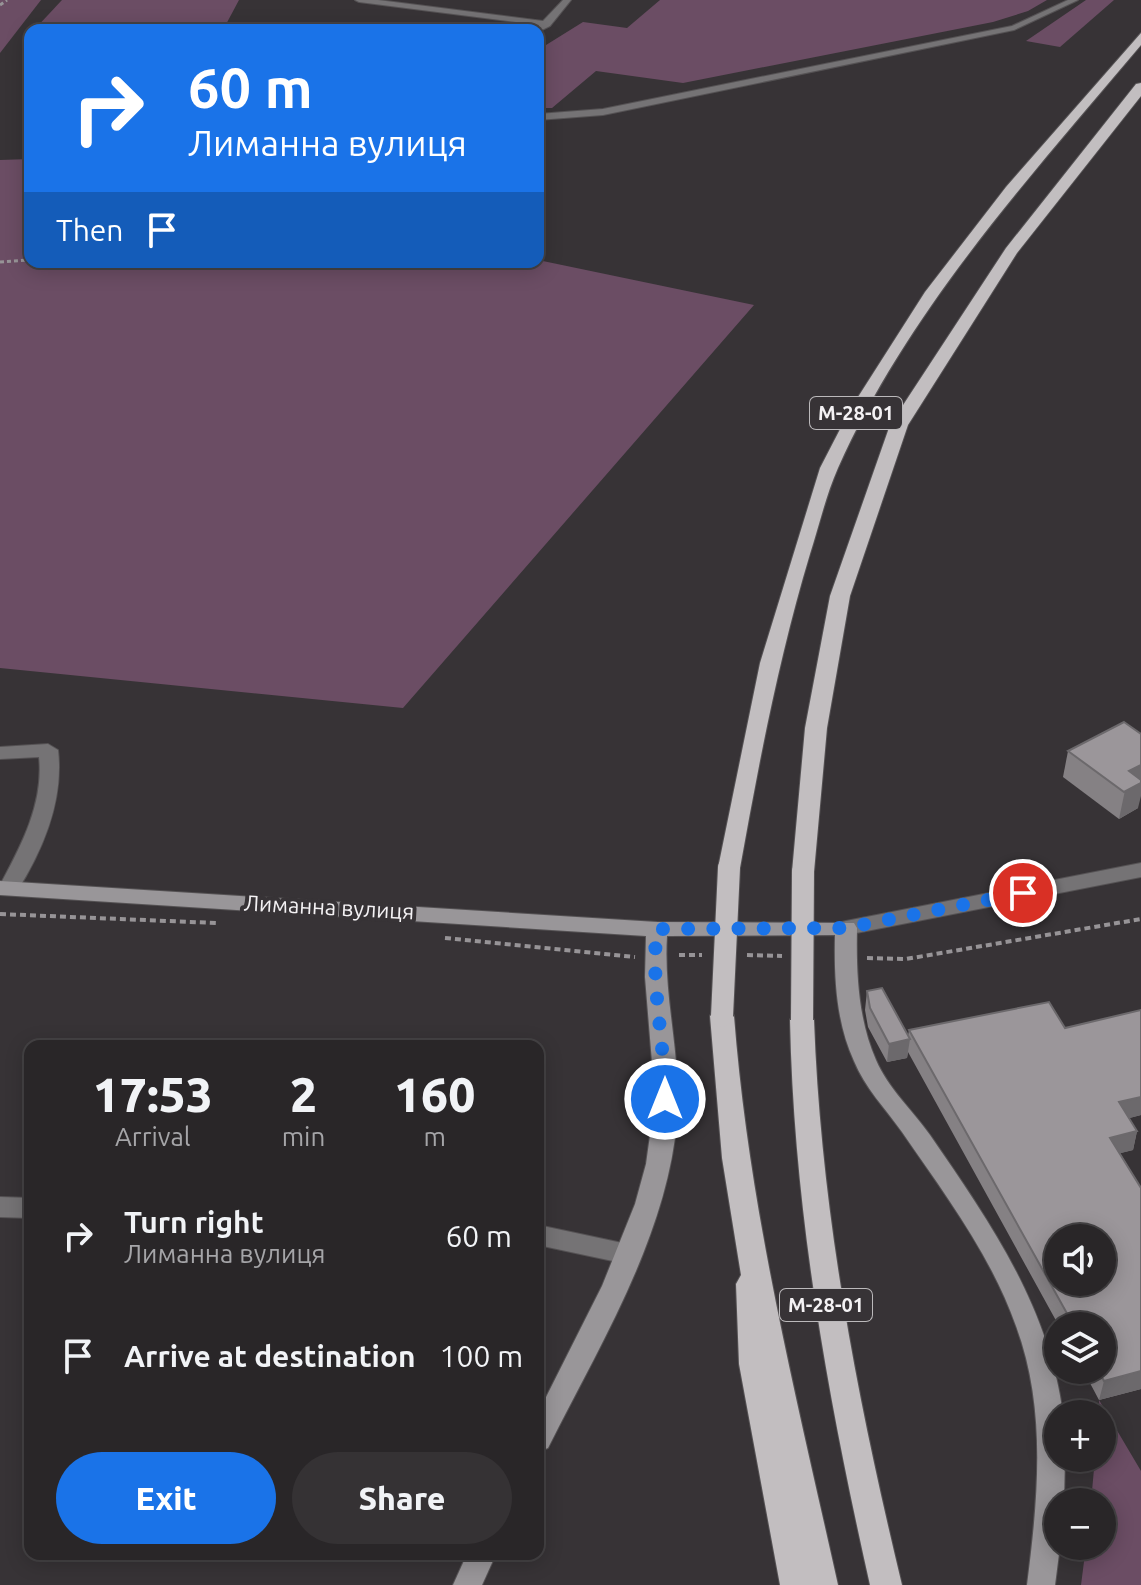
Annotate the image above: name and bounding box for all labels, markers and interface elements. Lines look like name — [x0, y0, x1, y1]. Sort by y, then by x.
icon: right — [56, 56, 160, 160]
text: 60 m — [188, 56, 313, 119]
text: Лиманна вулиця — [188, 122, 467, 163]
icon: arrive — [140, 208, 184, 252]
text: Then — [56, 213, 124, 247]
road number: М-28-01 — [810, 397, 902, 429]
pin — [989, 859, 1057, 927]
icon: arrive — [1001, 871, 1045, 915]
street label: Лиманна вулиця — [243, 890, 415, 923]
position arrow — [623, 1057, 707, 1141]
text: 17:53 — [93, 1067, 213, 1121]
text: 2 — [290, 1067, 317, 1121]
text: 160 — [394, 1067, 475, 1121]
text: Arrival — [115, 1122, 191, 1151]
text: min — [282, 1122, 325, 1151]
text: m — [423, 1122, 446, 1151]
text: Turn right — [124, 1205, 264, 1239]
icon: right — [56, 1214, 100, 1258]
text: 60 m — [445, 1219, 512, 1253]
map controls — [1044, 1224, 1116, 1560]
button: sound — [1044, 1224, 1116, 1296]
text: Лиманна вулиця — [124, 1239, 325, 1268]
road number: М-28-01 — [780, 1289, 872, 1321]
button: layers — [1044, 1312, 1116, 1384]
icon: arrive — [56, 1334, 100, 1378]
text: Arrive at destination — [124, 1339, 416, 1373]
text: 100 m — [440, 1339, 523, 1373]
button: + — [1044, 1400, 1116, 1472]
button: Exit — [56, 1452, 276, 1544]
button: Share — [292, 1452, 512, 1544]
button: − — [1044, 1488, 1116, 1560]

